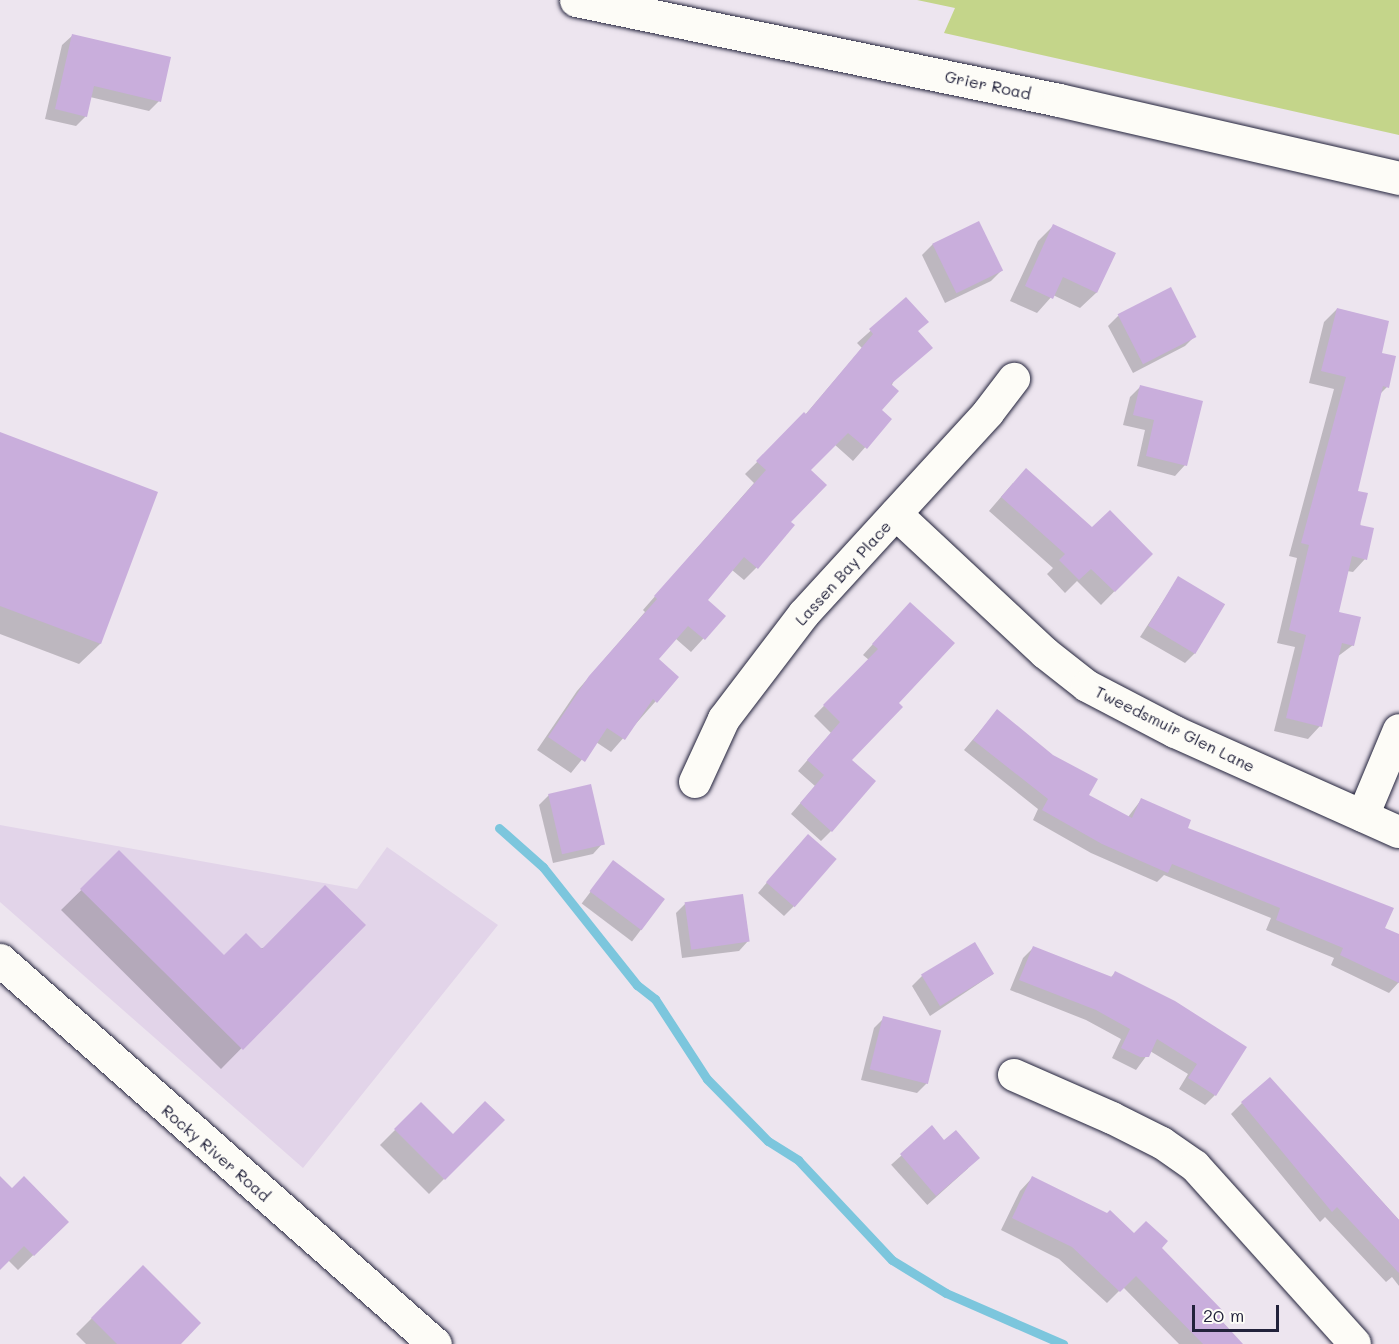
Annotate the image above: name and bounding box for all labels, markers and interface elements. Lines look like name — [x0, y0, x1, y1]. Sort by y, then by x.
street label: Grier Road — [943, 66, 1033, 104]
street label: Lassen Bay Place — [791, 517, 895, 629]
street label: Tweedsmuir Glen Lane — [1092, 682, 1258, 776]
street label: Rocky River Road — [158, 1101, 274, 1205]
scale bar — [1195, 1293, 1282, 1331]
text: 20 m — [1203, 1303, 1244, 1327]

